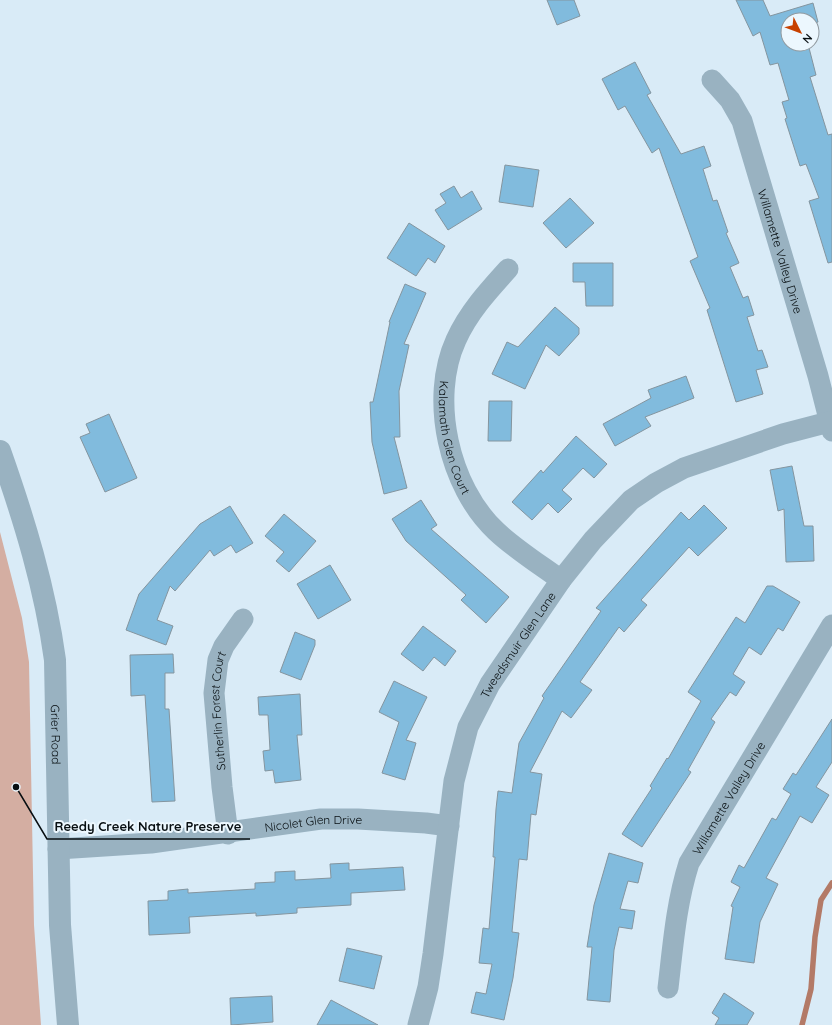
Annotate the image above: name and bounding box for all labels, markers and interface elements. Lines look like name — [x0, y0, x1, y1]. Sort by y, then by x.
north arrow — [780, 12, 820, 52]
text: N — [800, 31, 815, 46]
street label: Willamette Valley Drive — [755, 187, 807, 315]
street label: Kalamath Glen Court — [436, 380, 474, 497]
street label: Tweedsmuir Glen Lane — [477, 588, 559, 700]
street label: Sutherlin Forest Court — [206, 649, 228, 771]
street label: Grier Road — [48, 704, 64, 765]
street label: Willamette Valley Drive — [688, 738, 768, 857]
street label: Nicolet Glen Drive — [263, 811, 363, 834]
callout: Reedy Creek Nature Preserve — [47, 814, 250, 839]
text: Reedy Creek Nature Preserve — [55, 818, 242, 834]

